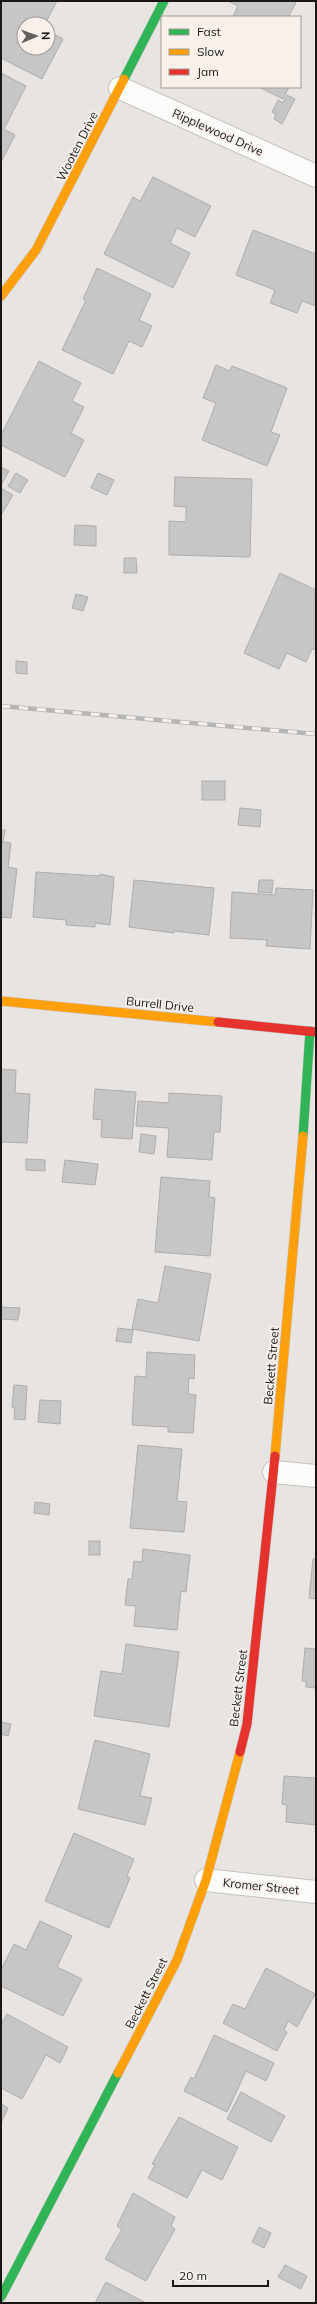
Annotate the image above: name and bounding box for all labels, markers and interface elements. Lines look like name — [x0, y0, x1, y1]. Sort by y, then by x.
north arrow — [16, 16, 56, 56]
legend — [161, 16, 301, 88]
text: Fast — [197, 24, 221, 39]
text: N — [39, 31, 53, 40]
text: Slow — [197, 44, 225, 59]
text: Jam — [197, 64, 219, 79]
street label: Ripplewood Drive — [170, 105, 266, 159]
street label: Wooten Drive — [53, 109, 101, 183]
street label: Burrell Drive — [125, 993, 195, 1015]
street label: Beckett Street — [260, 1327, 282, 1405]
street label: Beckett Street — [226, 1649, 250, 1727]
street label: Kromer Street — [222, 1875, 300, 1897]
street label: Beckett Street — [122, 1955, 170, 2031]
scale bar — [173, 2262, 268, 2288]
text: 20 m — [179, 2268, 207, 2283]

